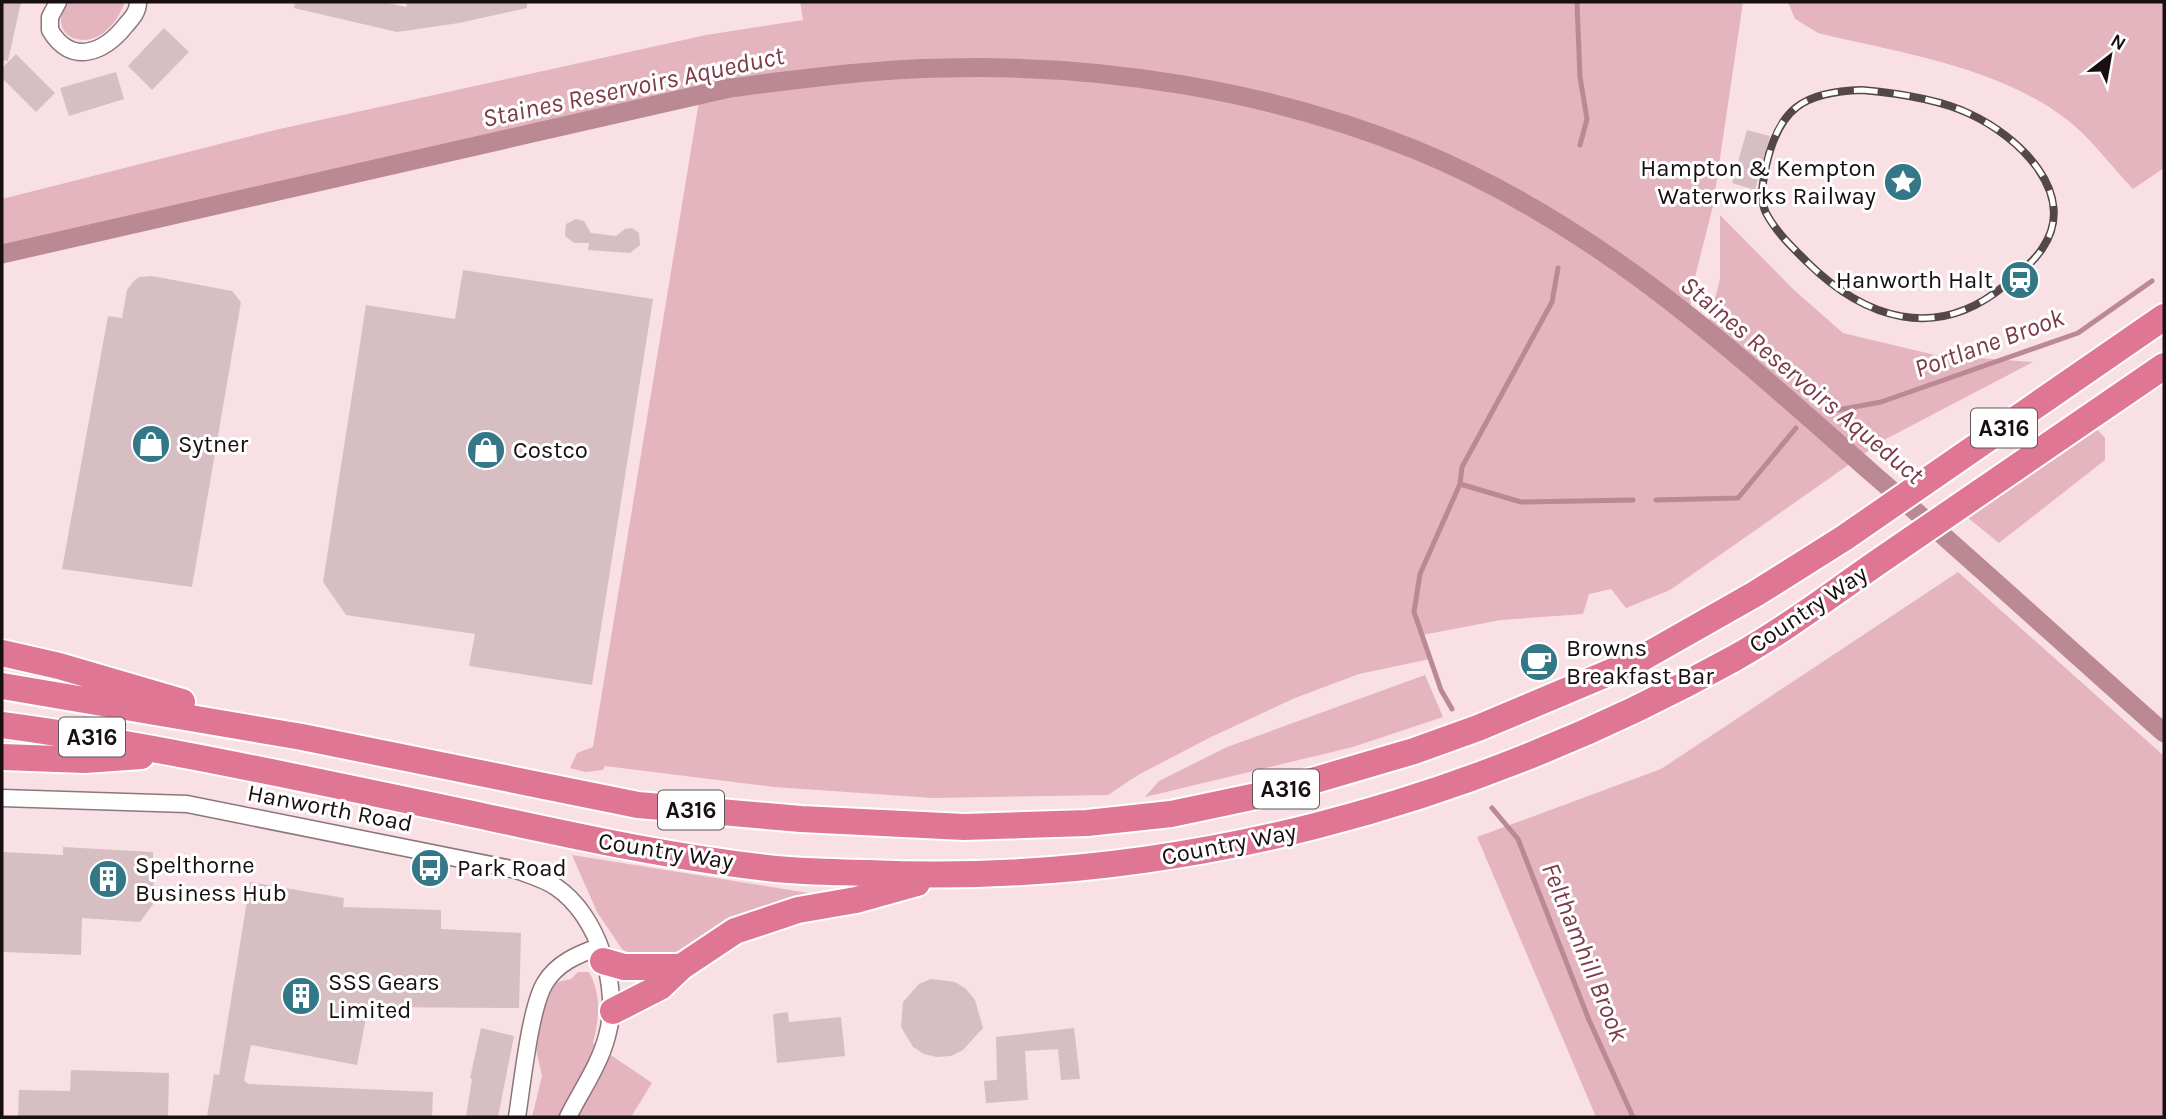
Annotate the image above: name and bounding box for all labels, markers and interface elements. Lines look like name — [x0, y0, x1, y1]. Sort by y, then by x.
north arrow — [2075, 21, 2145, 91]
text: N — [2107, 29, 2130, 55]
water label: Staines Reservoirs Aqueduct — [480, 40, 788, 134]
place label: Hampton & Kempton Waterworks Railway — [1640, 154, 1876, 210]
place icon: Hampton & Kempton Waterworks Railway — [1882, 161, 1924, 203]
station icon: Hanworth Halt — [1999, 259, 2041, 301]
place label: Hanworth Halt — [1836, 266, 1993, 294]
water label: Staines Reservoirs Aqueduct — [1674, 269, 1931, 491]
water label: Portlane Brook — [1910, 301, 2069, 384]
road number: A316 — [1971, 408, 2037, 448]
shop icon: Sytner — [130, 423, 172, 465]
shop icon: Costco — [465, 429, 507, 471]
place label: Sytner — [178, 430, 249, 458]
place label: Costco — [513, 436, 588, 464]
street label: Country Way — [1744, 559, 1872, 659]
place label: Browns Breakfast Bar — [1566, 634, 1714, 690]
cafe icon: Browns Breakfast Bar — [1518, 641, 1560, 683]
road number: A316 — [59, 718, 125, 757]
road number: A316 — [1253, 769, 1319, 808]
street label: Hanworth Road — [245, 778, 415, 838]
road number: A316 — [658, 790, 724, 830]
street label: Country Way — [1159, 817, 1299, 871]
street label: Country Way — [596, 826, 736, 876]
bus stop icon: Park Road — [409, 847, 451, 889]
place label: Spelthorne Business Hub — [135, 851, 287, 907]
place label: Park Road — [457, 854, 567, 882]
building icon: Spelthorne Business Hub — [87, 858, 129, 900]
water label: Felthamhill Brook — [1535, 858, 1635, 1047]
place label: SSS Gears Limited — [328, 968, 440, 1024]
building icon: SSS Gears Limited — [280, 975, 322, 1017]

